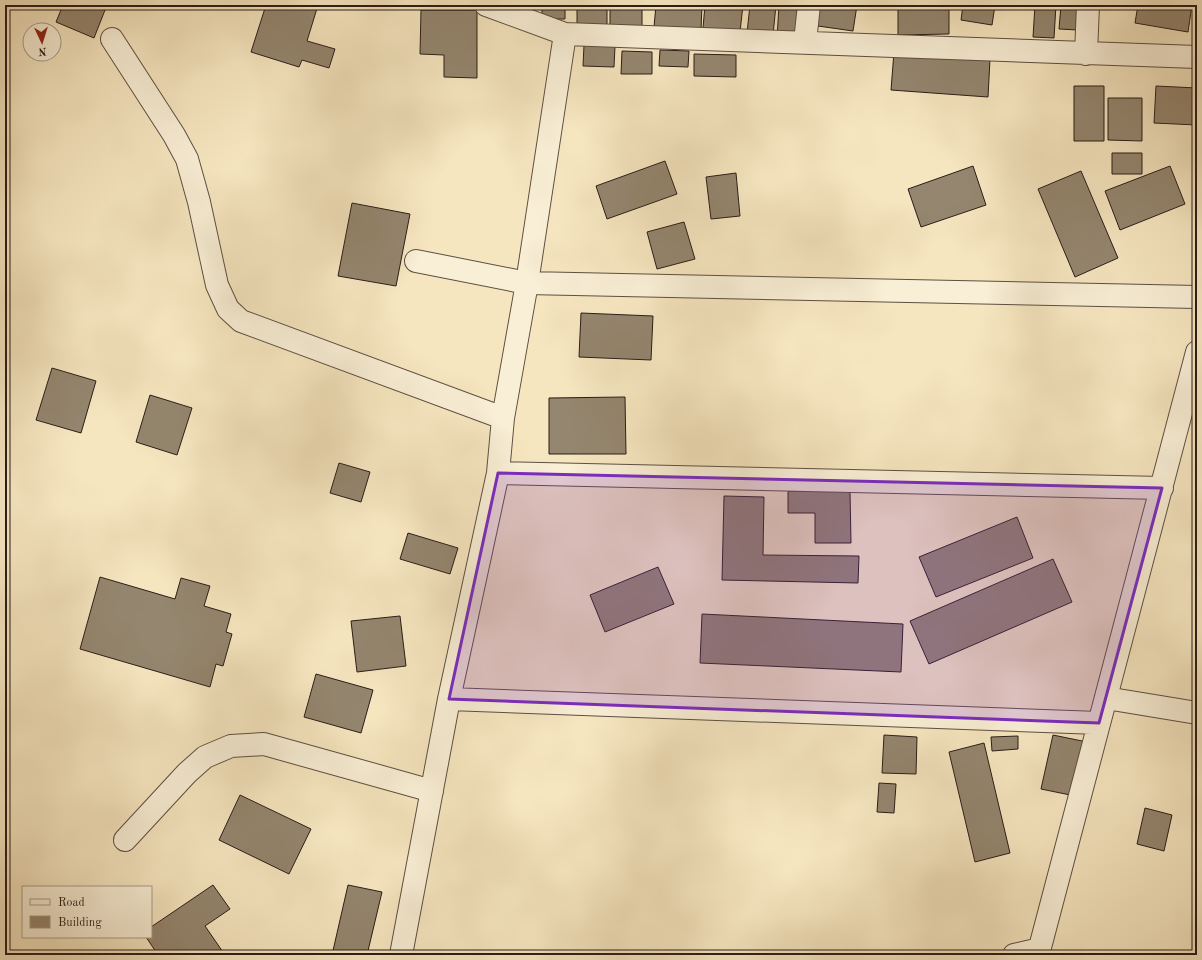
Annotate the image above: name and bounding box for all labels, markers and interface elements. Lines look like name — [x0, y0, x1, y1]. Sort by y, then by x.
north arrow — [22, 22, 62, 62]
text: N — [37, 45, 47, 56]
legend — [22, 886, 152, 938]
text: Road — [58, 897, 85, 909]
text: Building — [58, 917, 102, 929]

